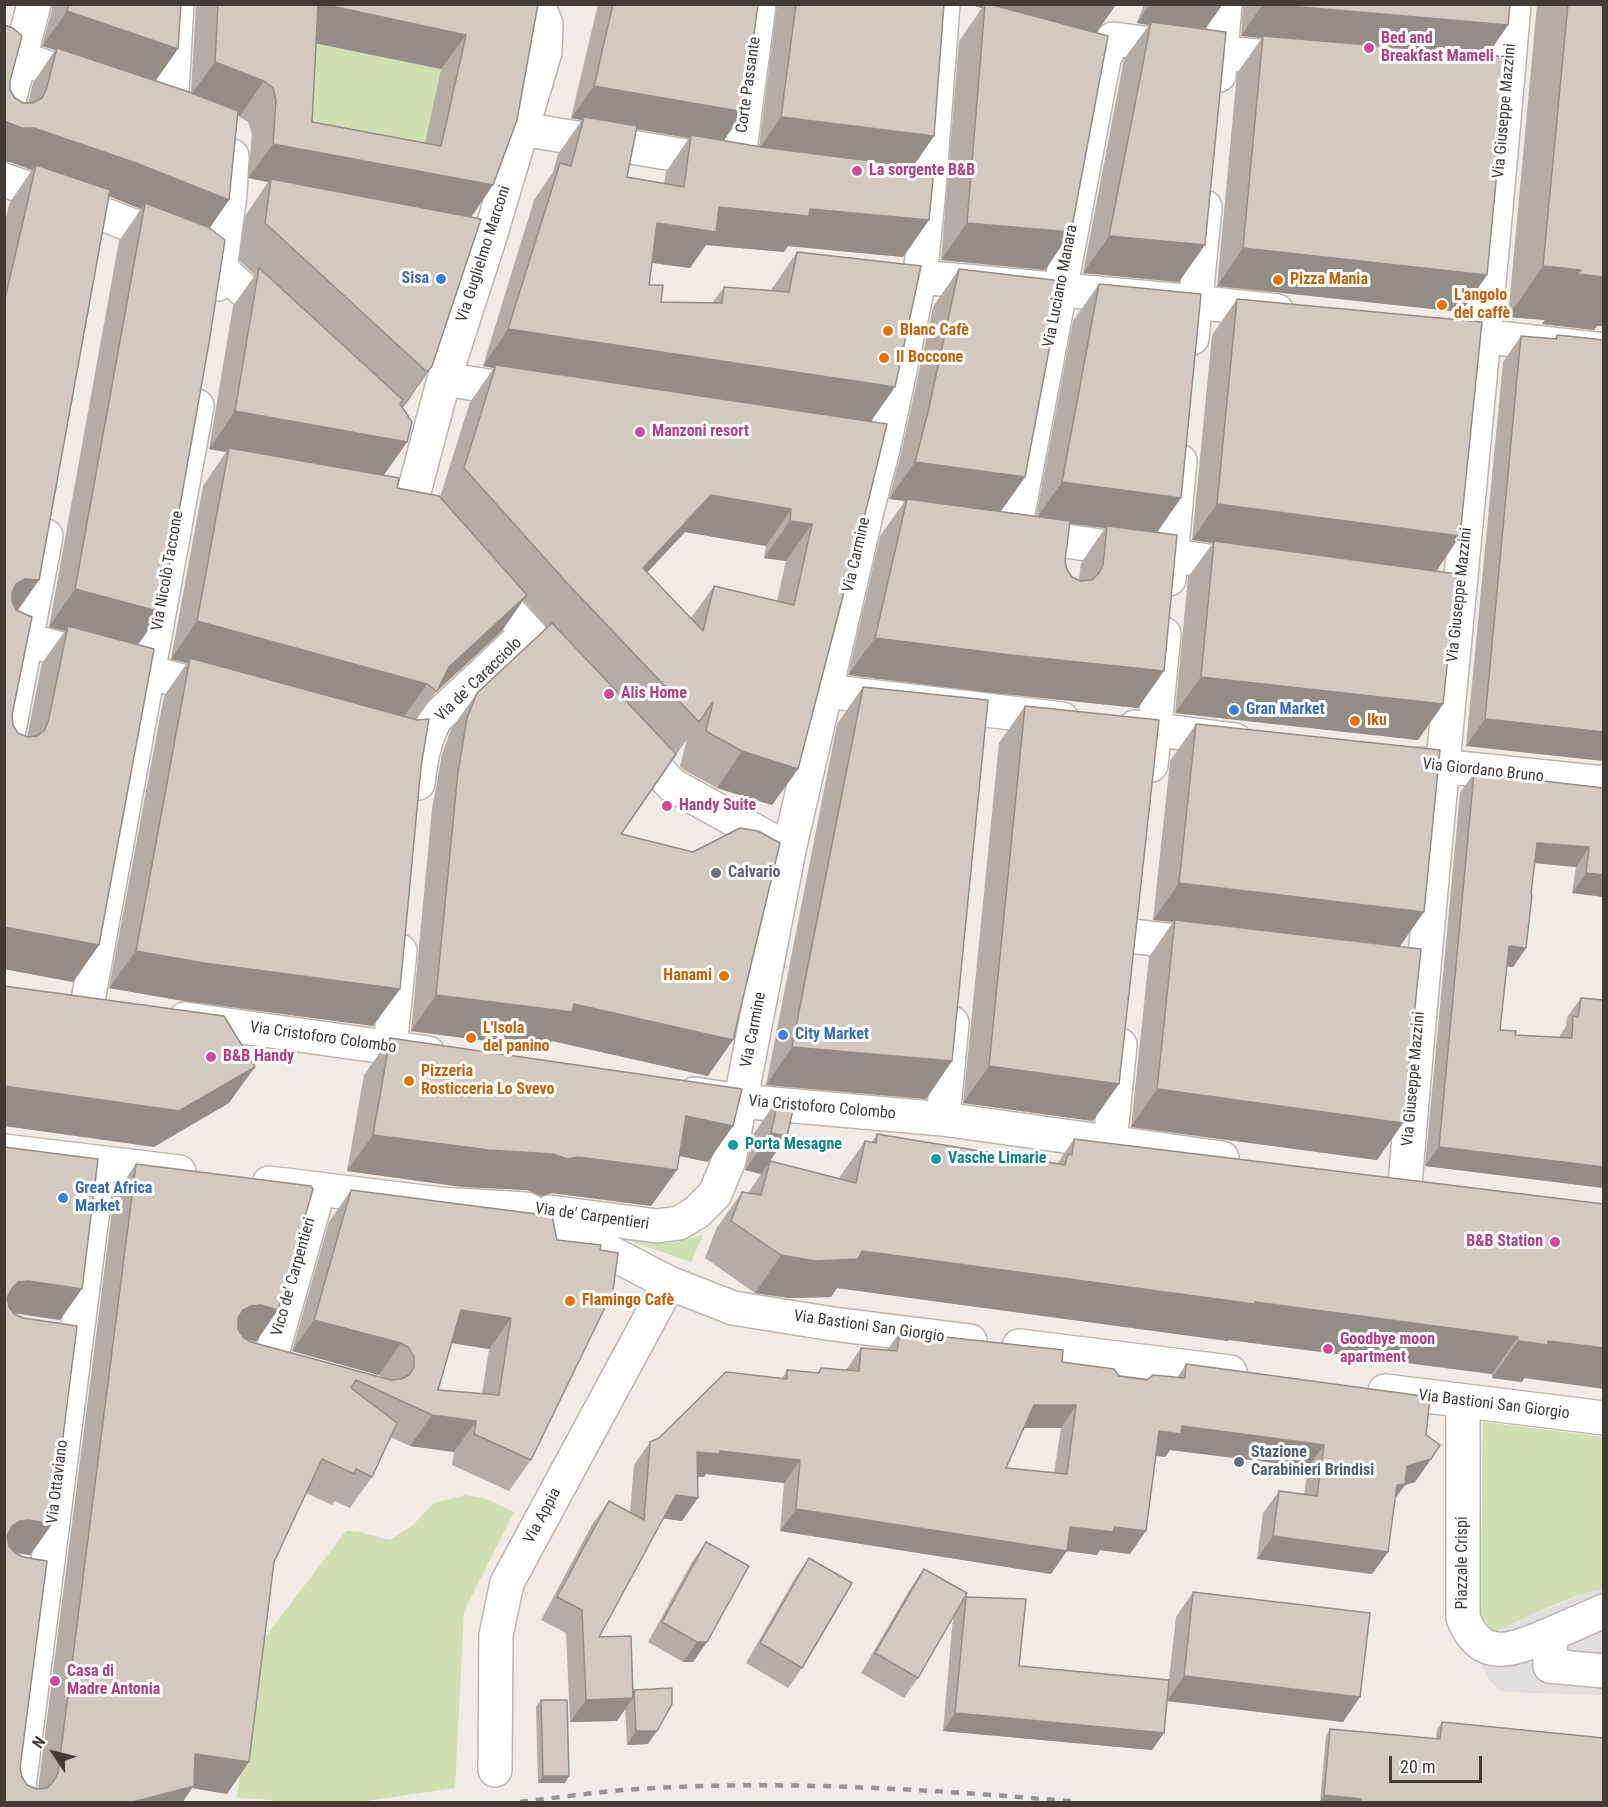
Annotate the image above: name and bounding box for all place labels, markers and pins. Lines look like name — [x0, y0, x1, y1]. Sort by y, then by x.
place label: Bed and Breakfast Mameli — [1381, 29, 1494, 67]
marker: Bed and Breakfast Mameli — [1362, 41, 1376, 55]
place label: La sorgente B&B — [869, 161, 975, 181]
marker: La sorgente B&B — [850, 164, 864, 178]
place label: Sisa — [402, 269, 429, 289]
place label: Pizza Mania — [1290, 270, 1368, 290]
marker: Sisa — [434, 272, 448, 286]
marker: Pizza Mania — [1271, 273, 1285, 287]
place label: L'angolo del caffè — [1454, 286, 1510, 324]
marker: L'angolo del caffè — [1435, 298, 1449, 312]
place label: Blanc Cafè — [900, 321, 969, 341]
marker: Blanc Cafè — [881, 324, 895, 338]
place label: Il Boccone — [896, 348, 963, 368]
marker: Il Boccone — [877, 351, 891, 365]
place label: Manzoni resort — [652, 422, 749, 442]
marker: Manzoni resort — [633, 425, 647, 439]
place label: Alis Home — [621, 684, 687, 704]
marker: Alis Home — [602, 687, 616, 701]
place label: Gran Market — [1246, 700, 1325, 720]
marker: Gran Market — [1227, 703, 1241, 717]
place label: Iku — [1367, 711, 1387, 731]
marker: Iku — [1348, 714, 1362, 728]
place label: Handy Suite — [679, 796, 756, 816]
marker: Handy Suite — [660, 799, 674, 813]
place label: Calvario — [728, 863, 781, 883]
marker: Calvario — [709, 866, 723, 880]
place label: Hanami — [663, 966, 712, 986]
marker: Hanami — [717, 969, 731, 983]
place label: L'Isola del panino — [483, 1019, 550, 1057]
place label: City Market — [795, 1025, 869, 1045]
marker: City Market — [776, 1028, 790, 1042]
marker: L'Isola del panino — [464, 1031, 478, 1045]
place label: B&B Handy — [223, 1047, 294, 1067]
marker: B&B Handy — [204, 1050, 218, 1064]
place label: Pizzeria Rosticceria Lo Svevo — [421, 1062, 555, 1100]
marker: Pizzeria Rosticceria Lo Svevo — [402, 1074, 416, 1088]
place label: Porta Mesagne — [745, 1135, 842, 1155]
marker: Porta Mesagne — [726, 1138, 740, 1152]
place label: Vasche Limarie — [948, 1149, 1046, 1169]
marker: Vasche Limarie — [929, 1152, 943, 1166]
place label: Great Africa Market — [75, 1179, 152, 1217]
marker: Great Africa Market — [56, 1191, 70, 1205]
place label: B&B Station — [1466, 1232, 1543, 1252]
marker: B&B Station — [1548, 1235, 1562, 1249]
place label: Flamingo Cafè — [582, 1291, 674, 1311]
marker: Flamingo Cafè — [563, 1294, 577, 1308]
place label: Goodbye moon apartment — [1340, 1330, 1435, 1368]
marker: Goodbye moon apartment — [1321, 1342, 1335, 1356]
place label: Stazione Carabinieri Brindisi — [1251, 1443, 1374, 1481]
marker: Stazione Carabinieri Brindisi — [1232, 1455, 1246, 1469]
place label: Casa di Madre Antonia — [67, 1662, 160, 1700]
marker: Casa di Madre Antonia — [48, 1674, 62, 1688]

